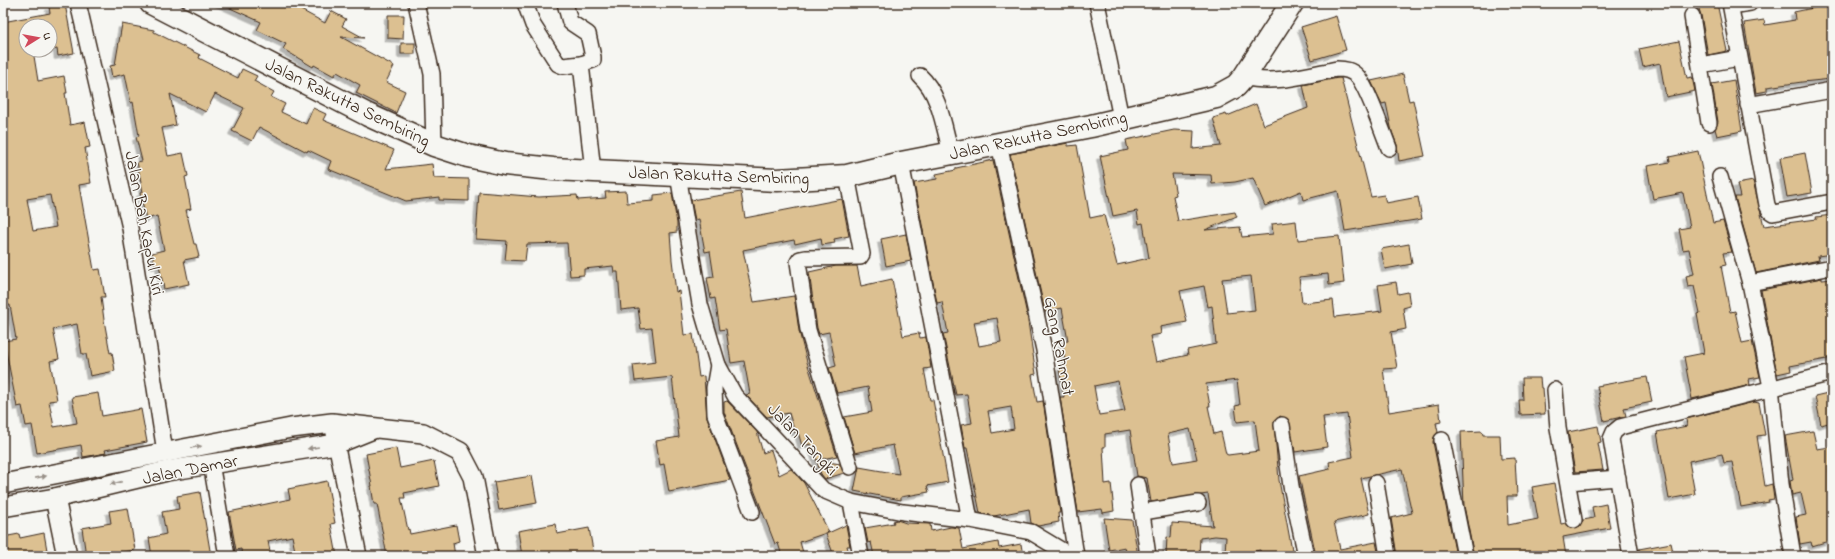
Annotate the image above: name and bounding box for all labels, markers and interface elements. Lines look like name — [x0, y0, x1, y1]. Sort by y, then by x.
north arrow — [18, 18, 58, 58]
text: U — [38, 31, 55, 41]
street label: Jalan Rakutta Sembiring — [260, 52, 434, 156]
street label: Jalan Rakutta Sembiring — [947, 105, 1130, 169]
street label: Jalan Bah Kapul Kiri — [116, 149, 170, 298]
street label: Jalan Rakutta Sembiring — [628, 161, 810, 194]
street label: Gang Rahmat — [1035, 295, 1080, 398]
street label: Jalan Tangki — [760, 398, 843, 483]
one-way arrow — [190, 443, 202, 449]
one-way arrow — [307, 445, 319, 451]
street label: Jalan Damar — [140, 449, 241, 493]
one-way arrow — [35, 474, 48, 480]
one-way arrow — [110, 481, 122, 487]

